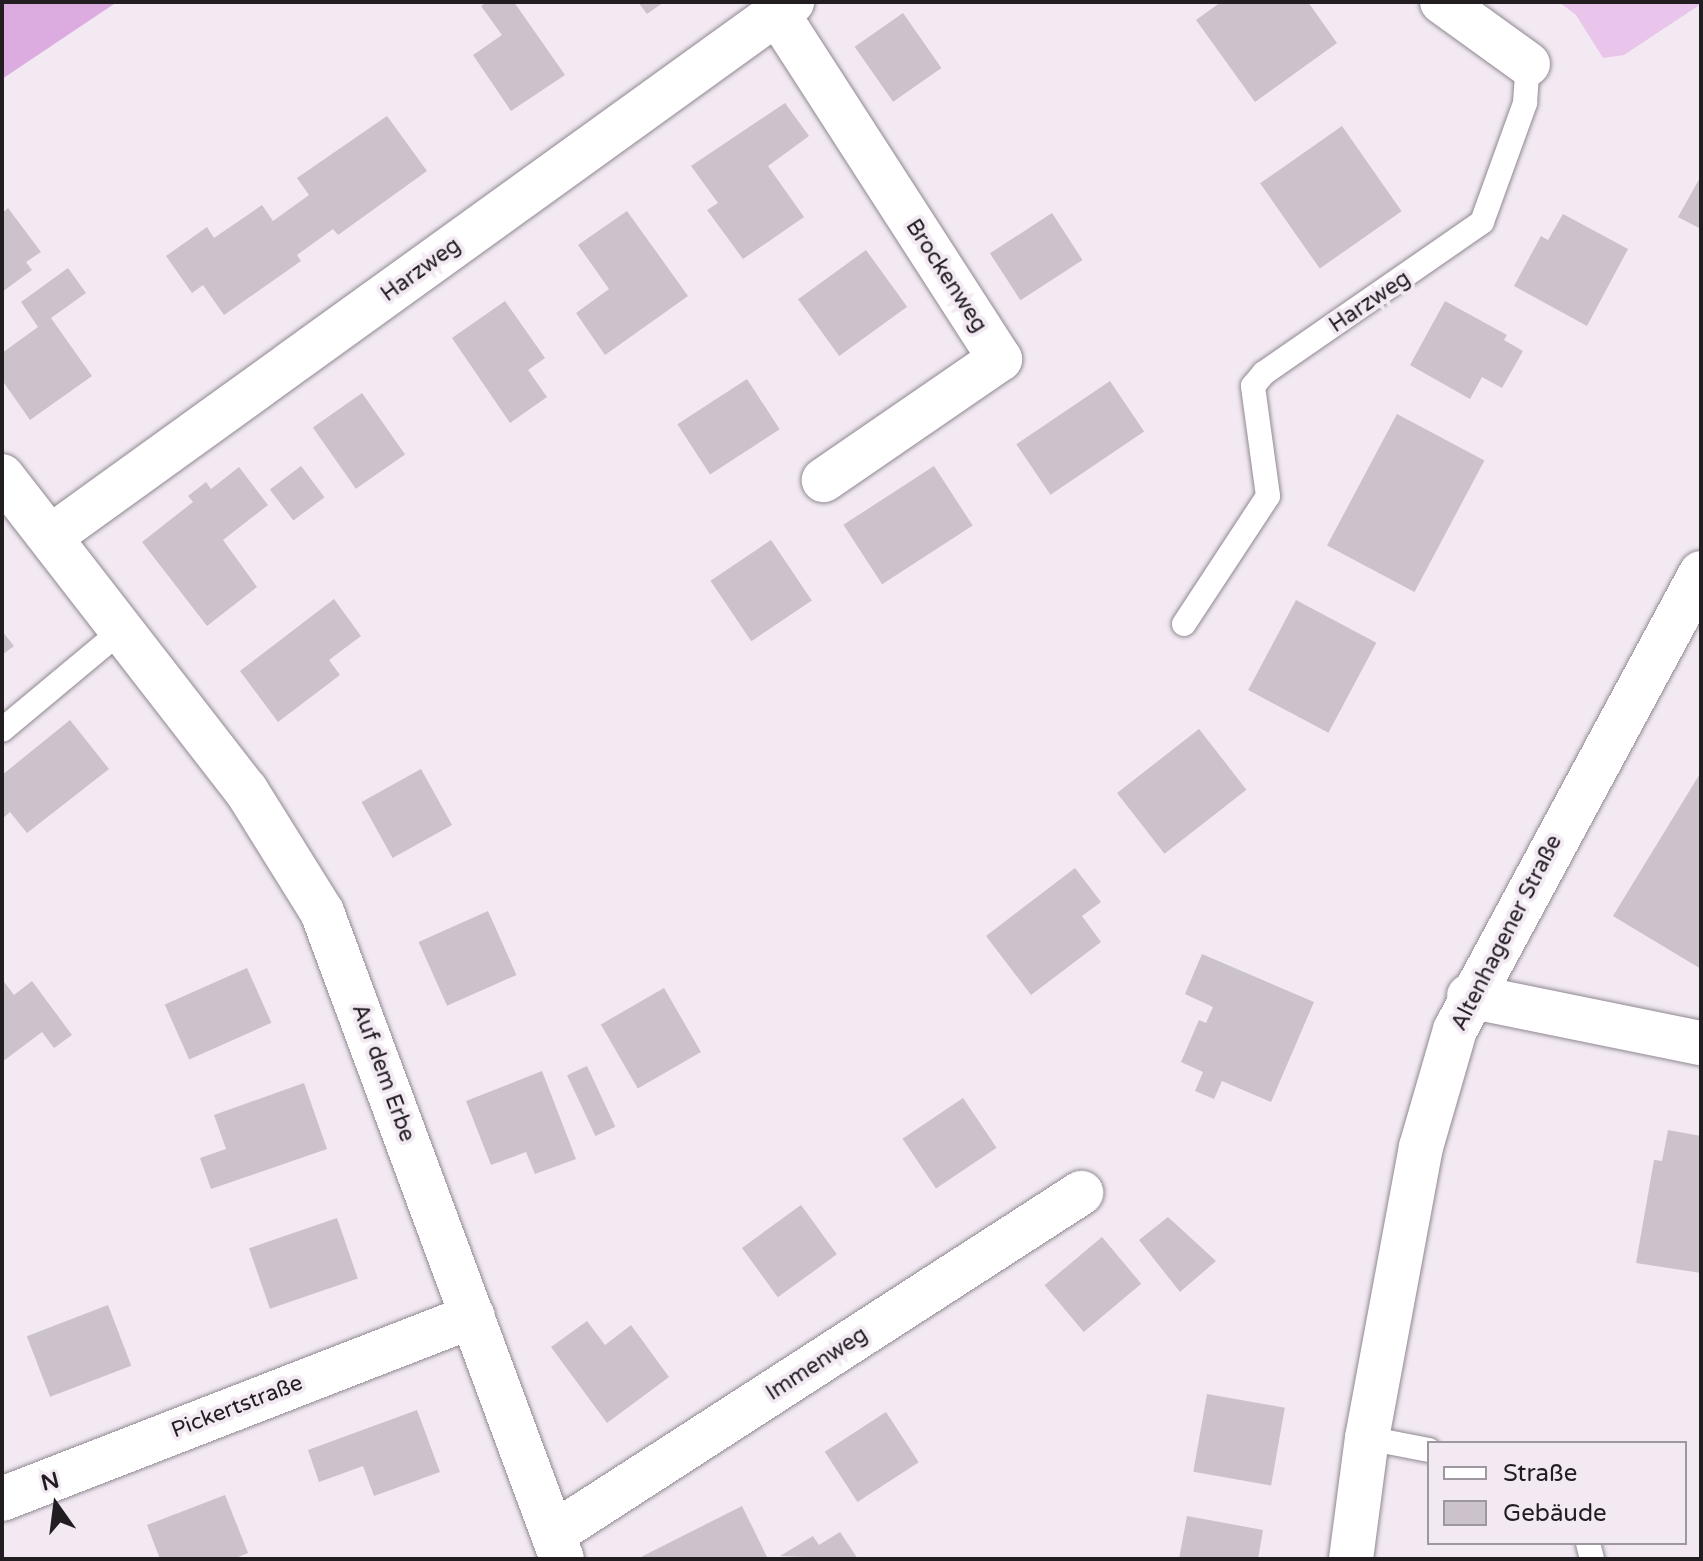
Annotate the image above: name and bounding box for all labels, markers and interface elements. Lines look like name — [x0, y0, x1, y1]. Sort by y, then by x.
street label: Brockenweg — [900, 215, 992, 337]
street label: Harzweg — [376, 232, 466, 308]
street label: Harzweg — [1324, 265, 1416, 339]
street label: Altenhagener Straße — [1446, 831, 1568, 1035]
street label: Auf dem Erbe — [346, 1001, 420, 1145]
street label: Immenweg — [761, 1321, 873, 1407]
street label: Pickertstraße — [168, 1370, 306, 1444]
legend — [1427, 1441, 1687, 1545]
text: Straße — [1503, 1459, 1577, 1488]
north arrow — [16, 1465, 96, 1545]
text: N — [38, 1467, 62, 1496]
text: Gebäude — [1503, 1499, 1607, 1528]

